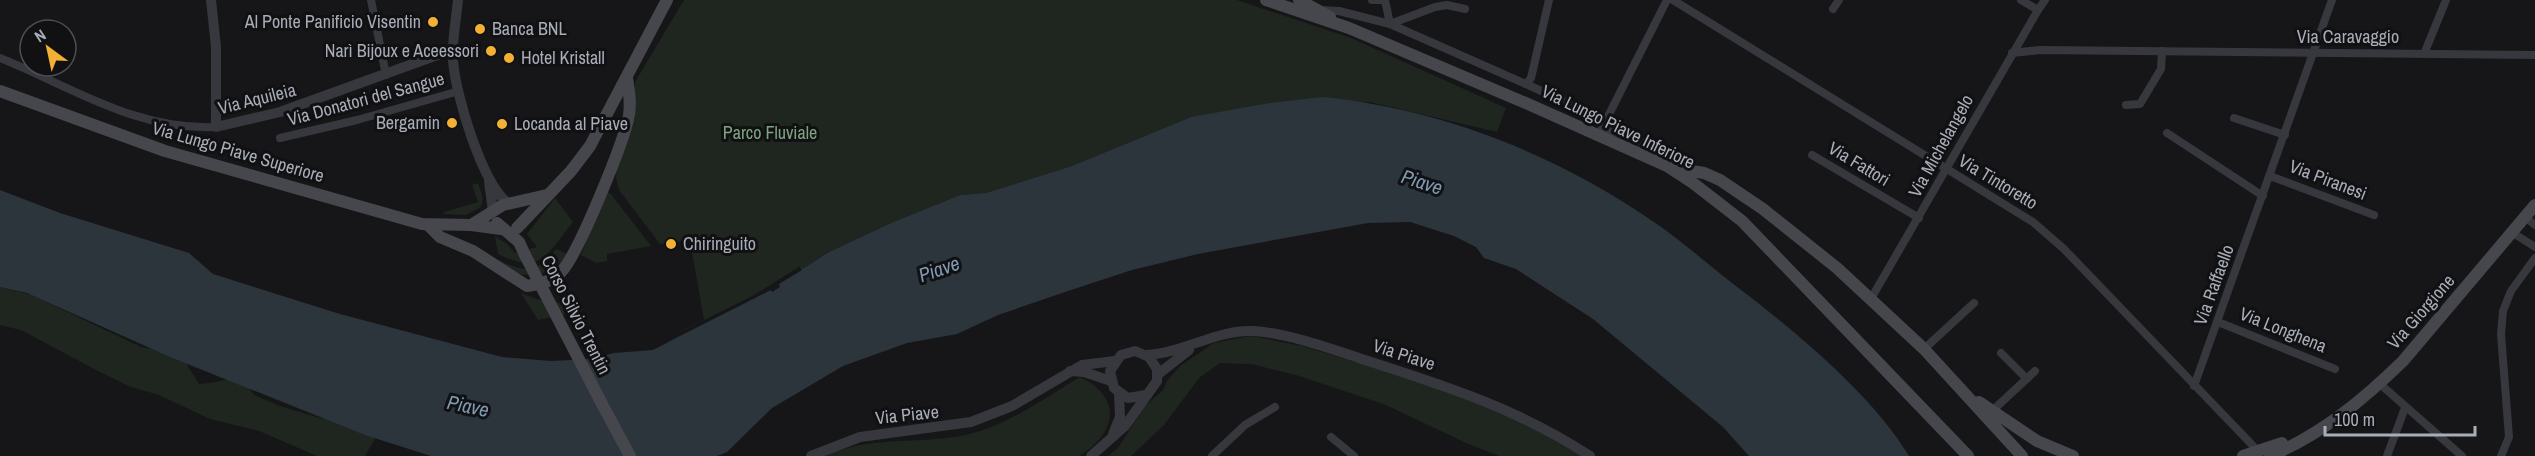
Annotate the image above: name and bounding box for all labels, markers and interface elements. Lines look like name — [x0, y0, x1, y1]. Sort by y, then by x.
place label: Al Ponte Panificio Visentin — [244, 9, 421, 34]
marker: Al Ponte Panificio Visentin — [426, 15, 440, 29]
place label: Banca BNL — [492, 16, 567, 41]
north arrow — [18, 18, 78, 78]
marker: Banca BNL — [473, 22, 487, 36]
text: N — [30, 24, 50, 47]
street label: Via Caravaggio — [2297, 24, 2399, 49]
place label: Narì Bijoux e Aceessori — [325, 38, 479, 63]
marker: Narì Bijoux e Aceessori — [484, 44, 498, 58]
place label: Hotel Kristall — [521, 45, 605, 70]
marker: Hotel Kristall — [502, 51, 516, 65]
street label: Via Donatori del Sangue — [285, 66, 447, 131]
street label: Via Aquileia — [215, 77, 298, 120]
street label: Via Lungo Piave Inferiore — [1537, 78, 1699, 175]
street label: Via Michelangelo — [1902, 90, 1979, 202]
place label: Bergamin — [376, 110, 440, 135]
place label: Locanda al Piave — [514, 111, 628, 136]
street label: Via Lungo Piave Superiore — [149, 115, 327, 188]
marker: Bergamin — [445, 116, 459, 130]
marker: Locanda al Piave — [495, 117, 509, 131]
park label: Parco Fluviale — [723, 120, 817, 145]
street label: Via Fattori — [1824, 135, 1895, 192]
street label: Via Tintoretto — [1954, 148, 2043, 215]
street label: Via Piranesi — [2286, 153, 2370, 206]
water label: Piave — [1398, 162, 1446, 201]
place label: Chiringuito — [683, 231, 756, 256]
marker: Chiringuito — [664, 237, 678, 251]
street label: Via Raffaello — [2187, 241, 2240, 329]
water label: Piave — [915, 249, 963, 288]
street label: Corso Silvio Trentin — [536, 251, 617, 379]
street label: Via Giorgione — [2381, 269, 2460, 354]
street label: Via Longhena — [2236, 301, 2330, 358]
street label: Via Piave — [1370, 333, 1438, 376]
water label: Piave — [445, 388, 491, 423]
street label: Via Piave — [874, 399, 940, 430]
scale bar — [2325, 399, 2475, 437]
text: 100 m — [2334, 407, 2375, 432]

